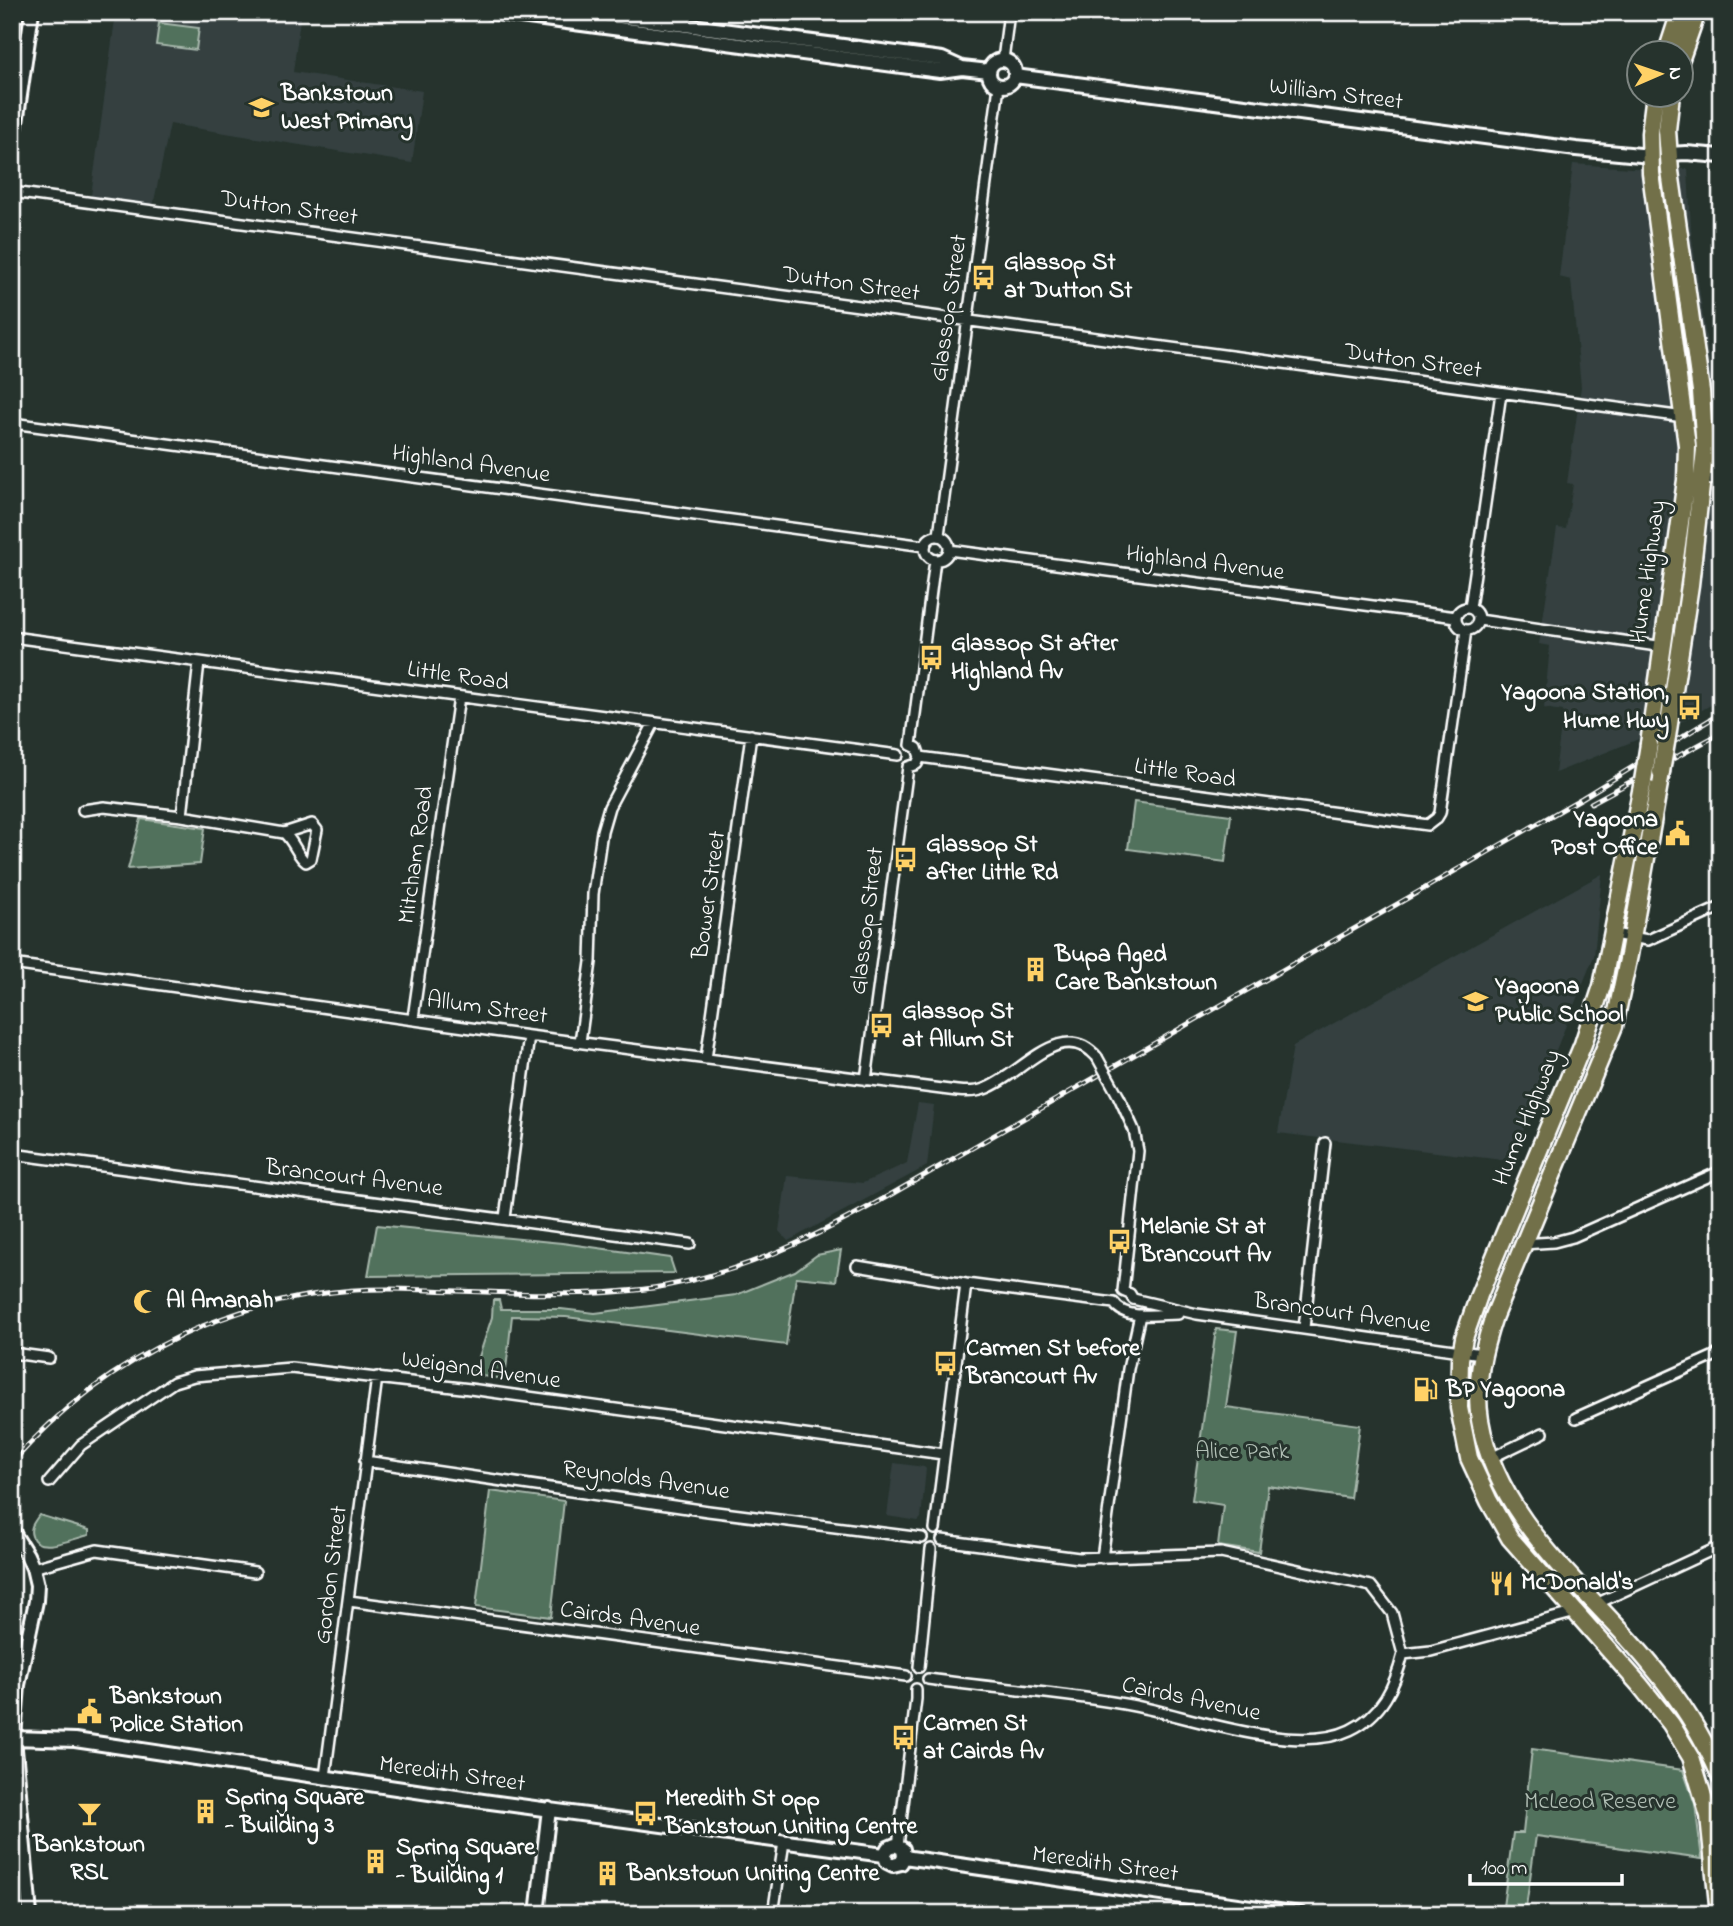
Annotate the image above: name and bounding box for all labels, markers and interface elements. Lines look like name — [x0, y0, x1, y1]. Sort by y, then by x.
north arrow — [1624, 38, 1694, 108]
text: N — [1661, 67, 1688, 81]
street label: William Street — [1267, 69, 1405, 121]
place label: Bankstown West Primary — [280, 77, 413, 141]
school or university icon: Bankstown West Primary — [247, 94, 275, 122]
street label: Dutton Street — [217, 182, 360, 236]
street label: Glassop Street — [922, 232, 978, 384]
place label: Glassop St at Dutton St — [1004, 246, 1133, 309]
street label: Dutton Street — [779, 258, 922, 312]
bus stop icon: Glassop St at Dutton St — [970, 263, 998, 291]
street label: Dutton Street — [1341, 335, 1484, 389]
street label: Highland Avenue — [390, 437, 553, 493]
street label: Hume Highway — [1622, 498, 1677, 646]
street label: Highland Avenue — [1124, 537, 1287, 591]
place label: Glassop St after Highland Av — [951, 627, 1118, 691]
bus stop icon: Glassop St after Highland Av — [917, 644, 945, 672]
street label: Little Road — [405, 653, 512, 702]
place label: Yagoona Station, Hume Hwy — [1500, 676, 1669, 740]
bus stop icon: Yagoona Station, Hume Hwy — [1675, 693, 1703, 721]
street label: Little Road — [1132, 750, 1239, 799]
street label: Mitcham Road — [390, 783, 444, 926]
place label: Yagoona Post Office — [1551, 803, 1659, 866]
public building icon: Yagoona Post Office — [1664, 820, 1692, 848]
place label: Glassop St after Little Rd — [926, 828, 1059, 891]
street label: Bower Street — [684, 829, 736, 962]
street label: Glassop Street — [842, 845, 894, 997]
bus stop icon: Glassop St after Little Rd — [892, 845, 920, 873]
place label: Bupa Aged Care Bankstown — [1054, 938, 1217, 1001]
building icon: Bupa Aged Care Bankstown — [1021, 955, 1049, 983]
place label: Yagoona Public School — [1494, 970, 1624, 1033]
street label: Allum Street — [424, 983, 550, 1035]
school or university icon: Yagoona Public School — [1461, 987, 1489, 1015]
place label: Glassop St at Allum St — [902, 995, 1015, 1058]
bus stop icon: Glassop St at Allum St — [868, 1012, 896, 1040]
street label: Hume Highway — [1485, 1044, 1572, 1192]
street label: Brancourt Avenue — [262, 1151, 445, 1207]
place label: Melanie St at Brancourt Av — [1139, 1210, 1271, 1273]
bus stop icon: Melanie St at Brancourt Av — [1106, 1227, 1134, 1255]
place label: Al Amanah — [166, 1284, 273, 1319]
street label: Brancourt Avenue — [1250, 1284, 1433, 1344]
mosque icon: Al Amanah — [132, 1287, 160, 1315]
place label: Carmen St before Brancourt Av — [965, 1332, 1141, 1395]
street label: Weigand Avenue — [399, 1343, 563, 1400]
bus stop icon: Carmen St before Brancourt Av — [932, 1349, 960, 1377]
place label: BP Yagoona — [1445, 1373, 1565, 1409]
fuel station icon: BP Yagoona — [1412, 1376, 1440, 1404]
park label: Alice Park — [1195, 1435, 1289, 1470]
street label: Reynolds Avenue — [560, 1452, 732, 1511]
street label: Gordon Street — [306, 1504, 358, 1646]
place label: McDonald's — [1521, 1566, 1633, 1601]
restaurant icon: McDonald's — [1487, 1569, 1515, 1597]
street label: Cairds Avenue — [558, 1593, 703, 1647]
street label: Cairds Avenue — [1118, 1668, 1264, 1732]
place label: Bankstown Police Station — [109, 1680, 243, 1743]
public building icon: Bankstown Police Station — [76, 1697, 104, 1725]
place label: Carmen St at Cairds Av — [923, 1707, 1044, 1770]
bus stop icon: Carmen St at Cairds Av — [889, 1724, 917, 1752]
street label: Meredith Street — [377, 1747, 527, 1803]
place label: Spring Square - Building 3 — [224, 1781, 365, 1845]
place label: Meredith St opp Bankstown Uniting Centre — [664, 1782, 918, 1846]
park label: McLeod Reserve — [1524, 1785, 1676, 1820]
building icon: Spring Square - Building 3 — [191, 1798, 219, 1826]
bus stop icon: Meredith St opp Bankstown Uniting Centre — [631, 1799, 659, 1827]
bar icon: Bankstown RSL — [75, 1800, 103, 1828]
place label: Bankstown RSL — [32, 1828, 145, 1891]
place label: Spring Square - Building 1 — [395, 1831, 536, 1895]
street label: Meredith Street — [1030, 1837, 1180, 1893]
scale bar — [1470, 1842, 1623, 1886]
building icon: Spring Square - Building 1 — [362, 1848, 390, 1876]
text: 100 m — [1481, 1854, 1527, 1884]
place label: Bankstown Uniting Centre — [626, 1857, 880, 1893]
building icon: Bankstown Uniting Centre — [593, 1860, 621, 1888]

